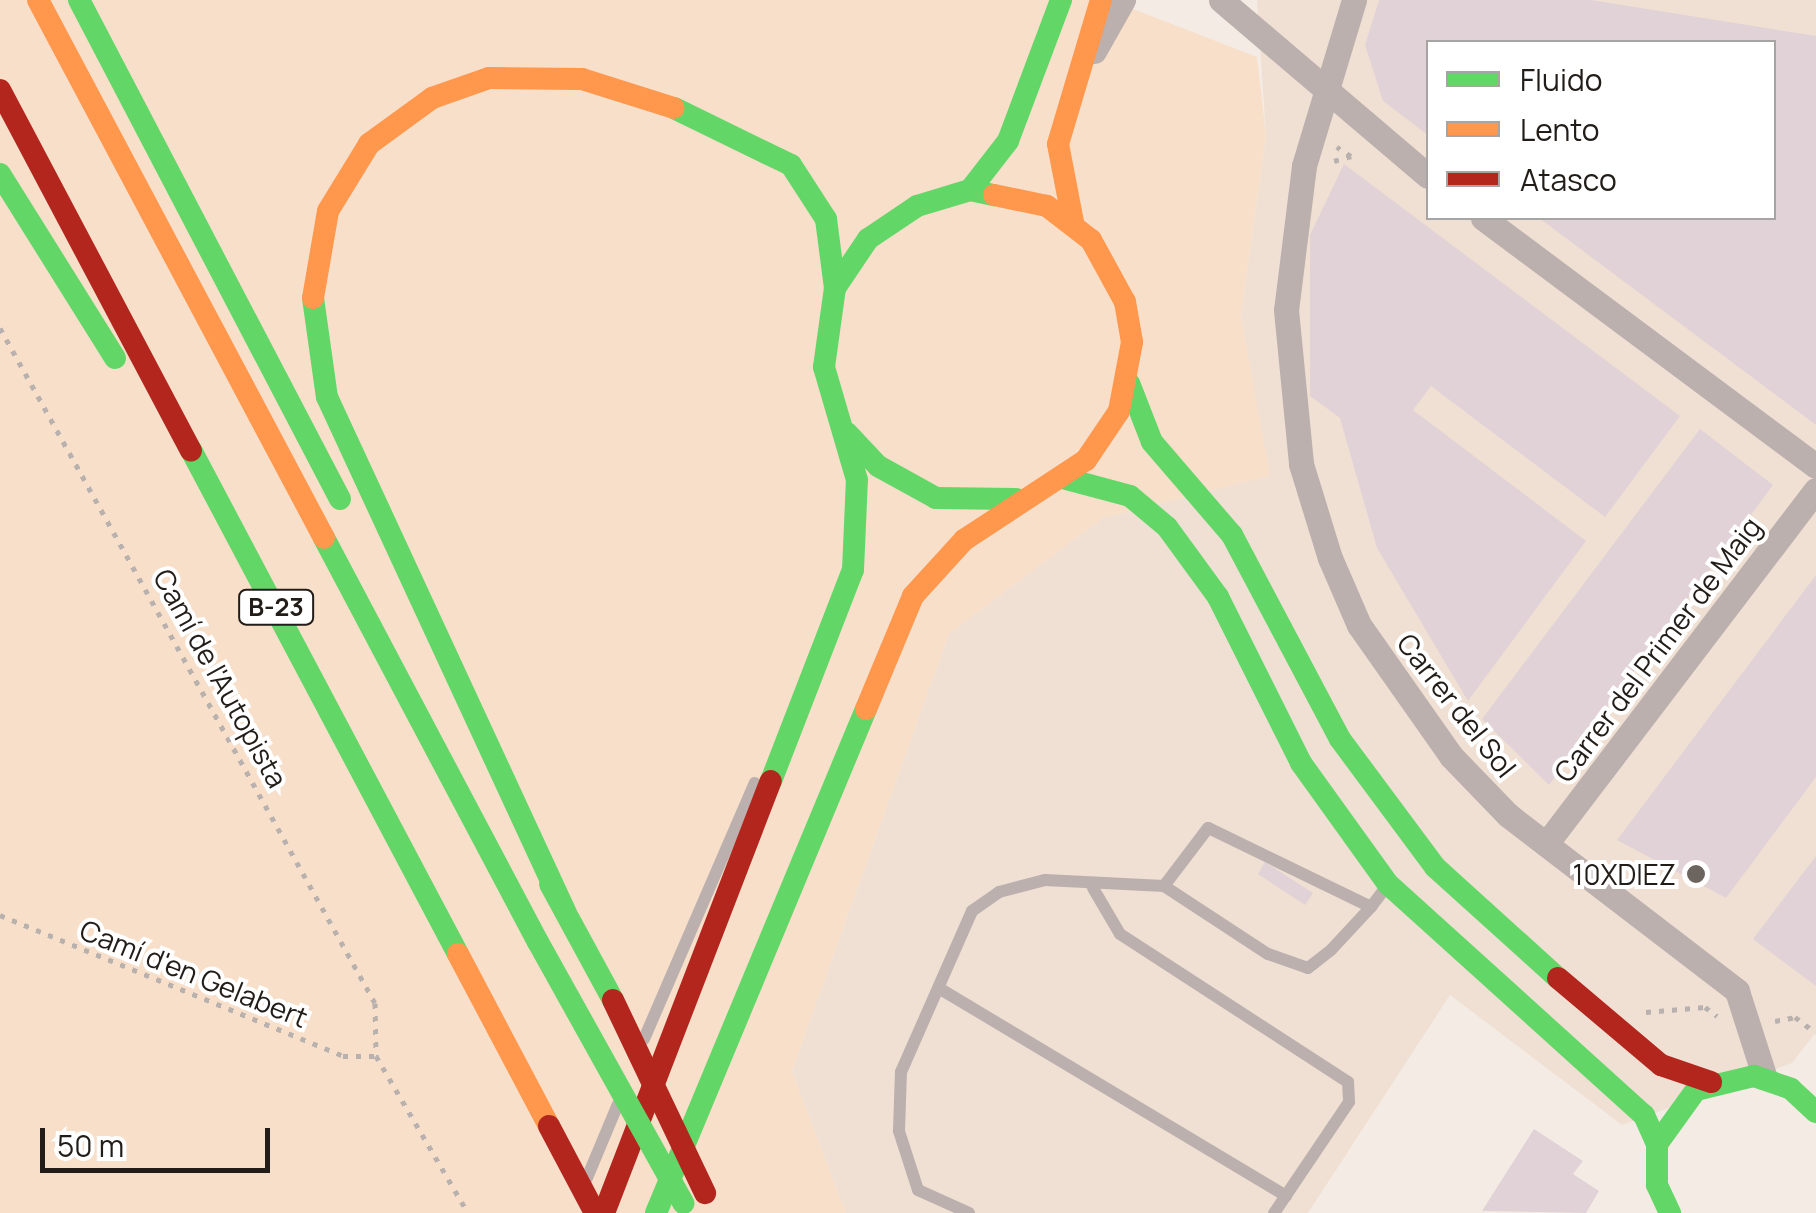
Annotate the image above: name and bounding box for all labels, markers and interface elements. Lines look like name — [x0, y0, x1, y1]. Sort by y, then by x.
legend — [1426, 40, 1776, 220]
text: Fluido — [1520, 59, 1602, 100]
text: Lento — [1520, 109, 1599, 150]
text: Atasco — [1520, 159, 1617, 200]
street label: Carrer del Primer de Maig — [1546, 510, 1768, 788]
street label: Camí de l'Autopista — [147, 563, 295, 793]
road number: B-23 — [236, 587, 316, 627]
street label: Carrer del Sol — [1391, 626, 1523, 784]
place label: 10XDIEZ — [1573, 857, 1676, 891]
marker: 10XDIEZ — [1685, 863, 1707, 885]
street label: Camí d'en Gelabert — [75, 912, 313, 1034]
scale bar — [45, 1108, 275, 1170]
text: 50 m — [57, 1125, 124, 1166]

